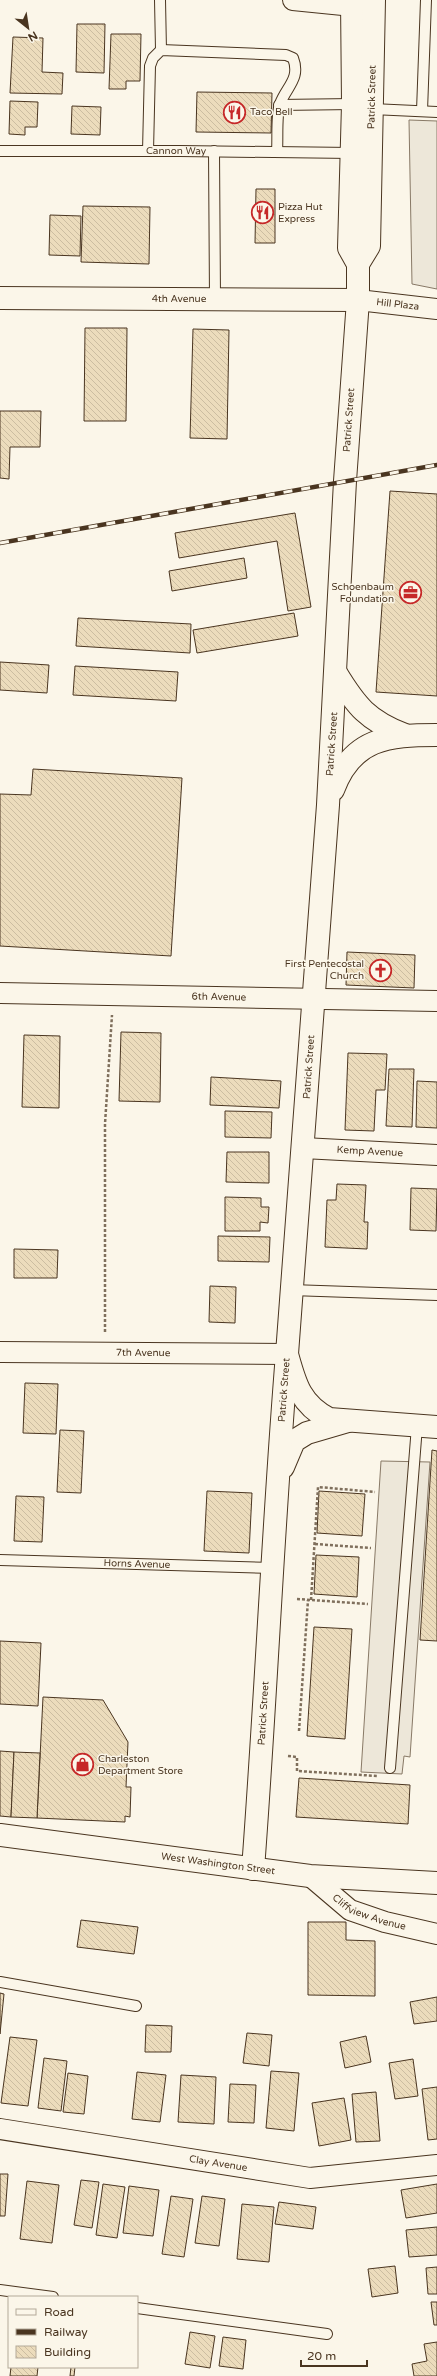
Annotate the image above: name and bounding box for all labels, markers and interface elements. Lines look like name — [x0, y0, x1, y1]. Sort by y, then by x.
north arrow — [8, 8, 48, 48]
text: N — [26, 28, 40, 44]
street label: Patrick Street — [365, 65, 379, 129]
restaurant icon: Taco Bell — [221, 99, 247, 125]
place label: Taco Bell — [250, 106, 292, 118]
street label: Cannon Way — [146, 145, 207, 157]
restaurant icon: Pizza Hut Express — [249, 200, 275, 226]
place label: Pizza Hut Express — [278, 201, 323, 225]
street label: 4th Avenue — [152, 293, 207, 305]
street label: Hill Plaza — [376, 296, 420, 313]
street label: Patrick Street — [341, 387, 357, 452]
office icon: Schoenbaum Foundation — [397, 580, 423, 606]
place label: Schoenbaum Foundation — [331, 581, 394, 605]
street label: Patrick Street — [324, 711, 340, 776]
church icon: First Pentecostal Church — [367, 957, 393, 983]
place label: First Pentecostal Church — [285, 958, 364, 982]
street label: 6th Avenue — [192, 991, 247, 1004]
street label: Patrick Street — [301, 1034, 317, 1099]
street label: Kemp Avenue — [336, 1144, 404, 1159]
street label: 7th Avenue — [116, 1347, 171, 1359]
street label: Patrick Street — [276, 1357, 293, 1422]
street label: Horns Avenue — [103, 1557, 171, 1571]
street label: Patrick Street — [256, 1681, 271, 1746]
shop icon: Charleston Department Store — [70, 1752, 96, 1778]
place label: Charleston Department Store — [98, 1753, 183, 1777]
street label: West Washington Street — [160, 1850, 276, 1877]
street label: Cliffview Avenue — [330, 1892, 407, 1933]
street label: Clay Avenue — [188, 2153, 249, 2174]
legend — [8, 2296, 138, 2368]
text: Road — [44, 2305, 74, 2319]
text: Railway — [44, 2325, 88, 2339]
scale bar — [301, 2342, 367, 2368]
text: Building — [44, 2345, 91, 2359]
text: 20 m — [307, 2349, 336, 2363]

